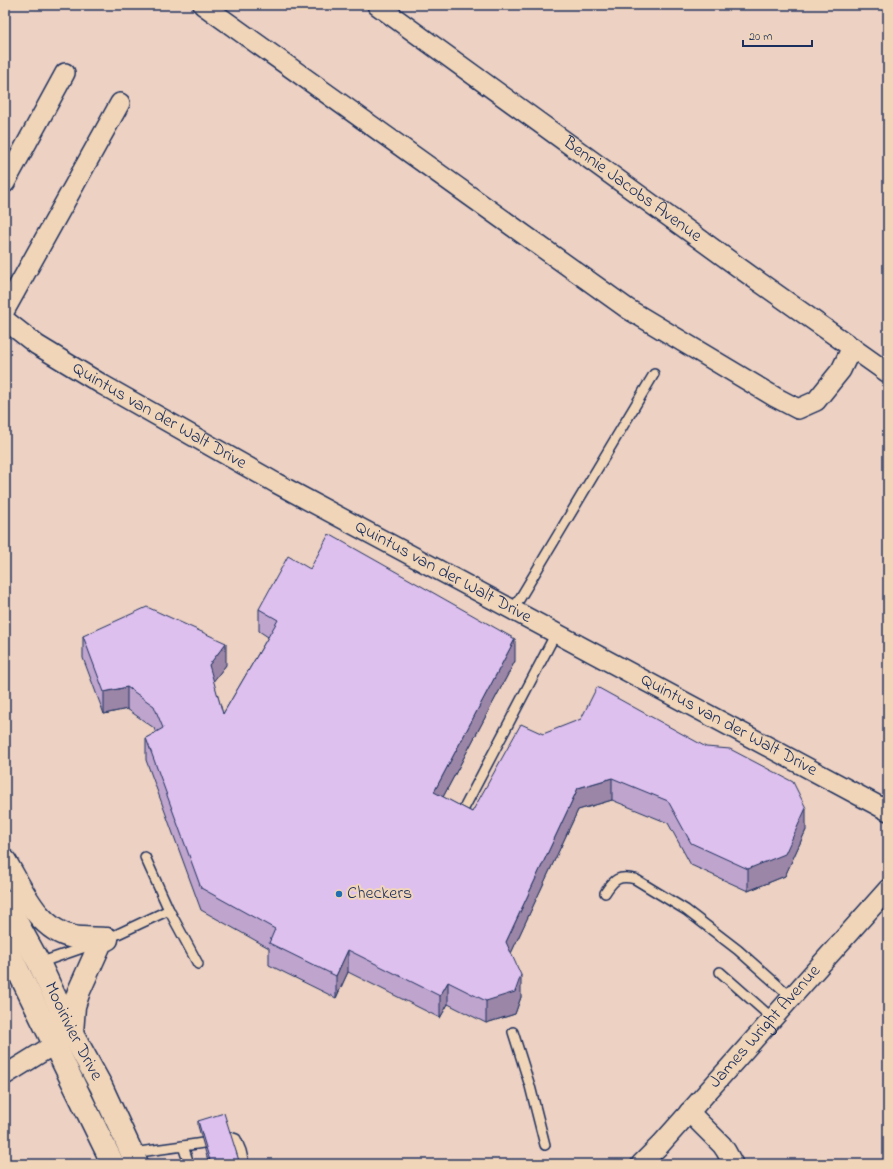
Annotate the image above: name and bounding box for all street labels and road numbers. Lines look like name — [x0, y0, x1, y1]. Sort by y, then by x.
street label: Bennie Jacobs Avenue — [556, 130, 708, 250]
street label: Quintus van der Walt Drive — [67, 356, 252, 477]
street label: Quintus van der Walt Drive — [350, 514, 537, 631]
street label: Quintus van der Walt Drive — [635, 667, 822, 784]
street label: James Wright Avenue — [703, 959, 828, 1094]
street label: Mooirivier Drive — [37, 978, 109, 1086]

